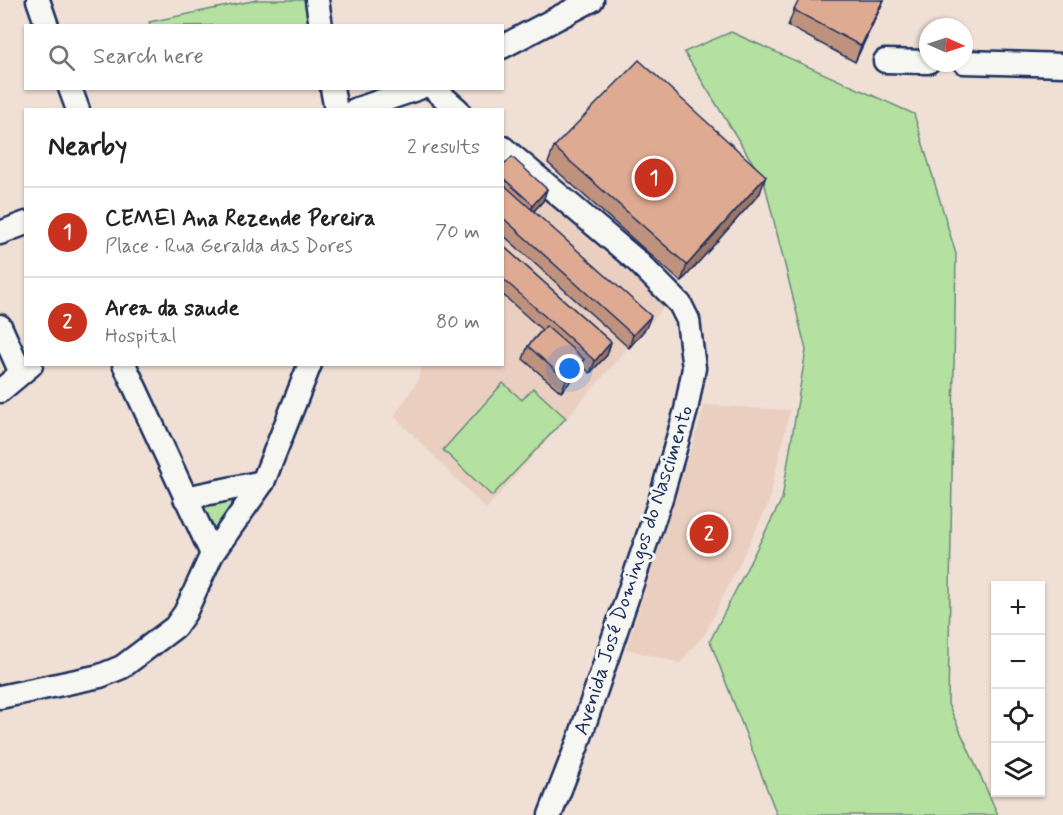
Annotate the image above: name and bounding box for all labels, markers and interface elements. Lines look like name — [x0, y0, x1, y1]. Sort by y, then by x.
north arrow — [919, 18, 973, 72]
search box — [24, 24, 504, 90]
icon: search — [45, 41, 78, 74]
text: Search here — [93, 43, 204, 71]
text: Nearby — [48, 130, 127, 164]
text: 2 results — [407, 134, 480, 161]
pin: 1 — [634, 156, 674, 201]
text: CEMEI Ana Rezende Pereira — [105, 205, 376, 233]
text: 1 — [63, 219, 72, 246]
text: 70 m — [435, 219, 480, 246]
text: Place · Rua Geralda das Dores — [105, 233, 353, 260]
text: Area da saude — [105, 295, 239, 323]
text: 2 — [63, 309, 72, 336]
text: 80 m — [436, 309, 480, 336]
text: Hospital — [105, 323, 176, 350]
your location — [555, 354, 584, 383]
street label: Avenida José Domingos do Nascimento — [567, 402, 701, 739]
pin: 2 — [690, 512, 728, 556]
map controls — [991, 581, 1045, 797]
button: + — [991, 581, 1045, 635]
button: − — [991, 635, 1045, 689]
button: locate — [991, 689, 1045, 743]
button: layers — [991, 743, 1045, 797]

